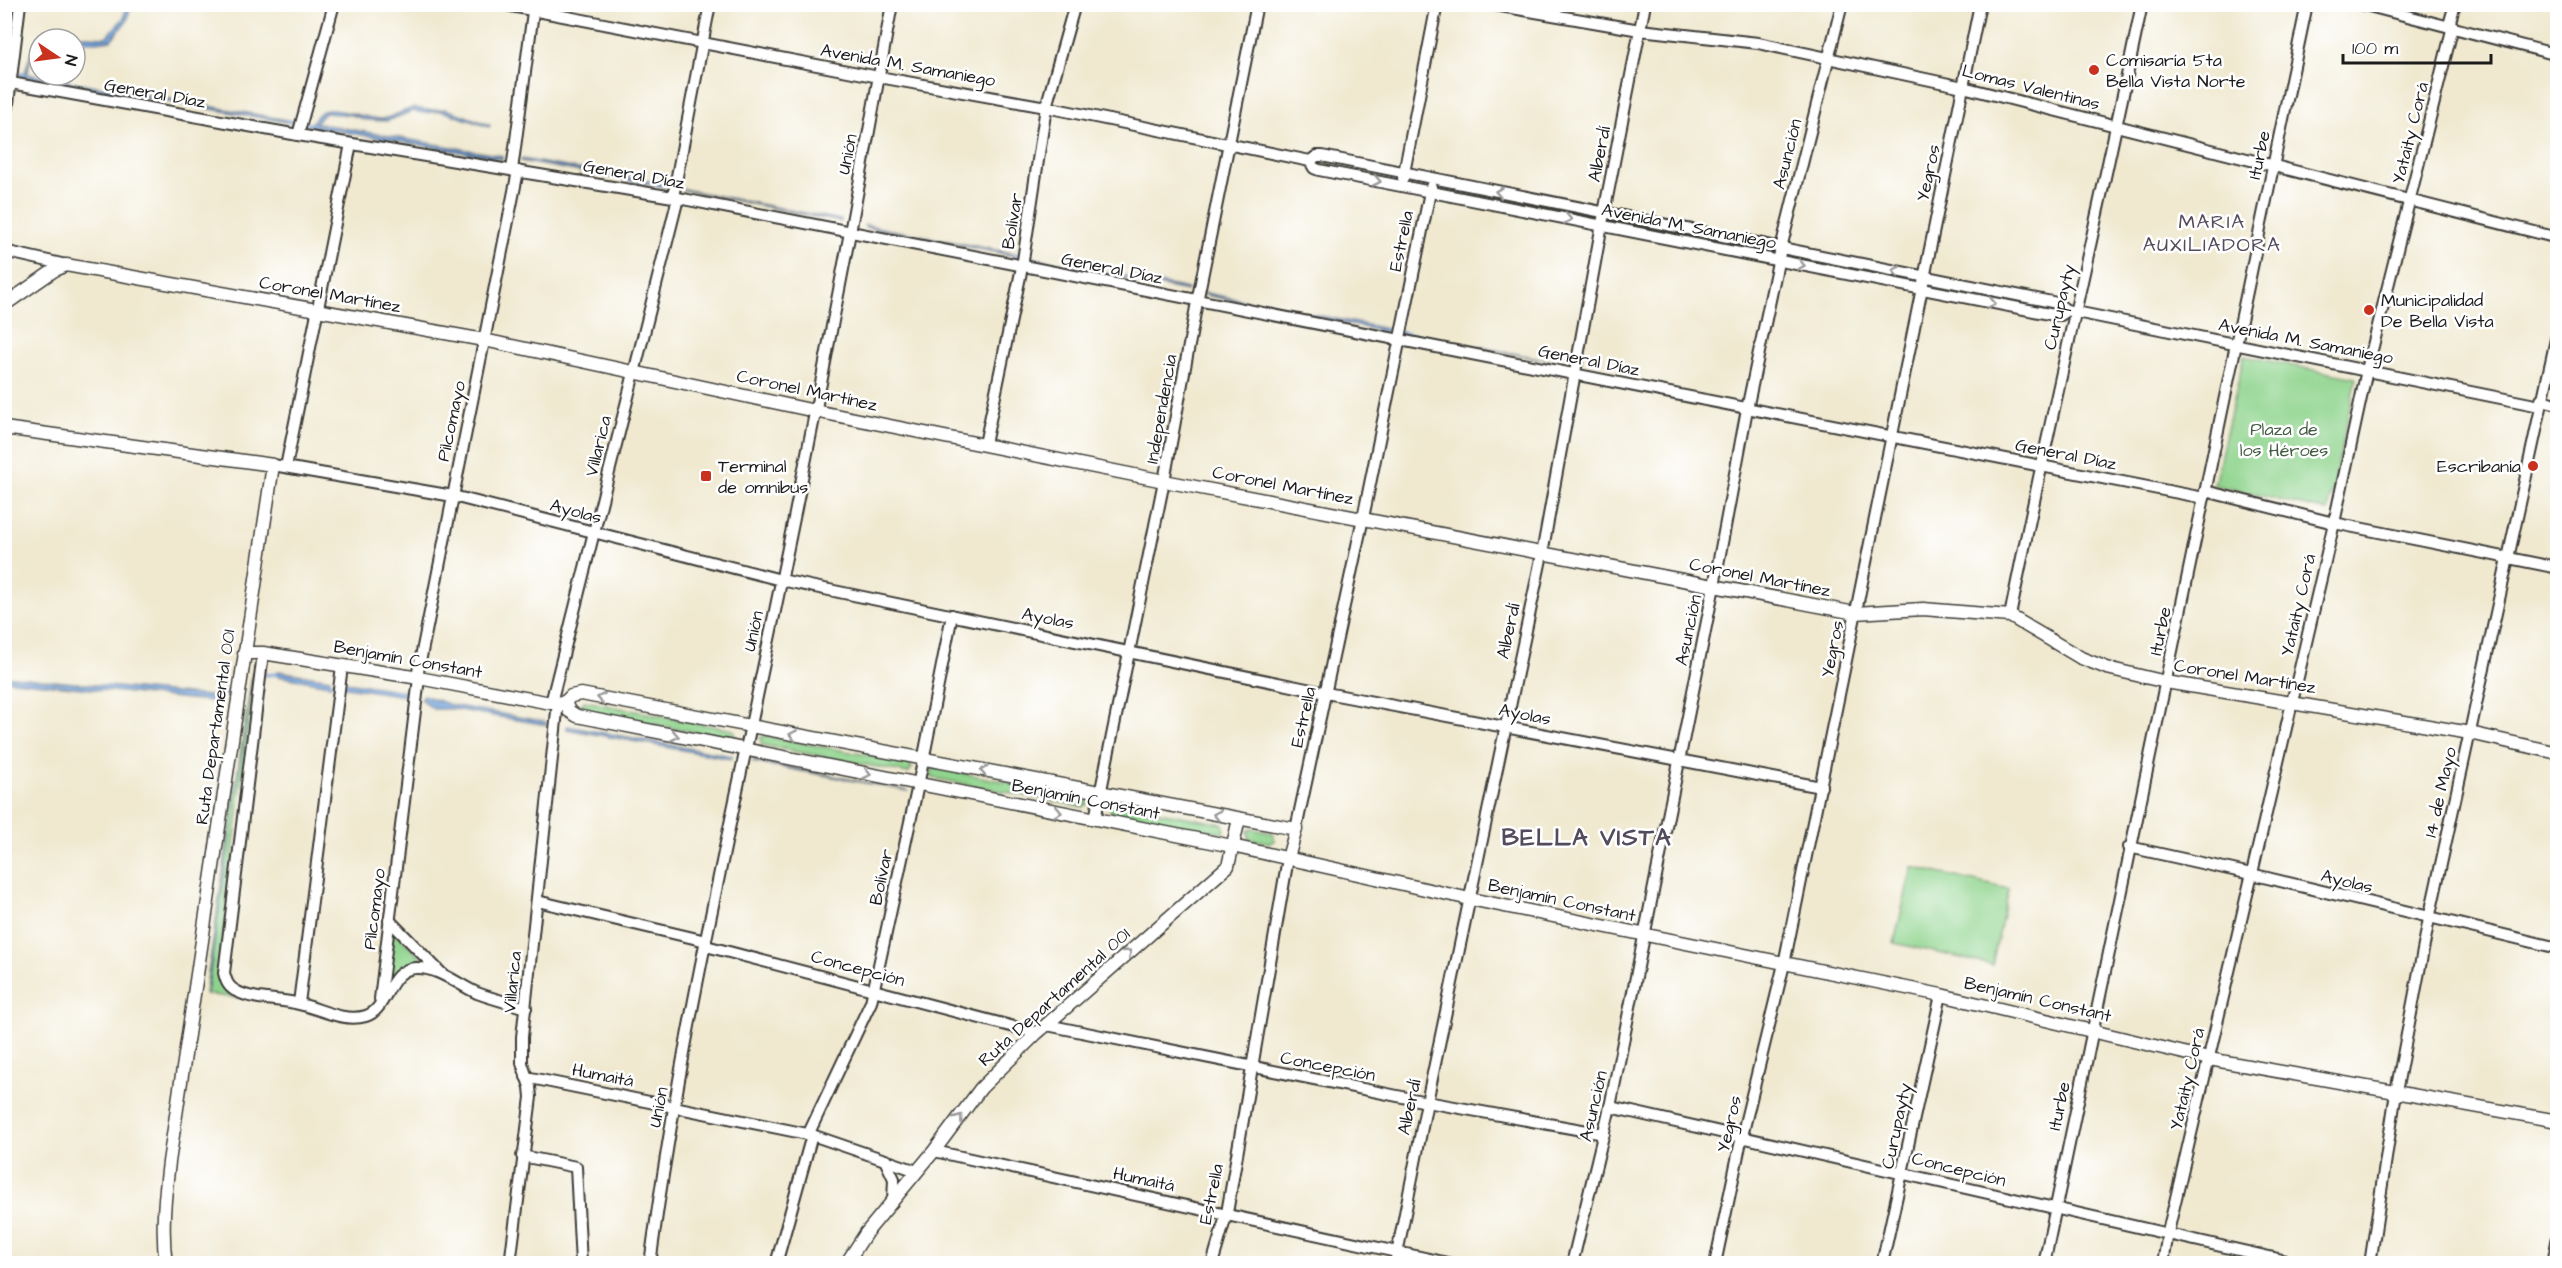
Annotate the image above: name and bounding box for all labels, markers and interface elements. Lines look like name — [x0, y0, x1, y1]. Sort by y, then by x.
north arrow — [27, 27, 87, 87]
scale bar — [2343, 27, 2492, 65]
text: 100 m — [2352, 36, 2398, 61]
street label: Avenida M. Samaniego — [818, 38, 997, 94]
place label: Comisaría 5ta Bella Vista Norte — [2106, 48, 2246, 94]
text: N — [59, 53, 82, 68]
street label: Lomas Valentinas — [1959, 58, 2102, 117]
marker: Comisaría 5ta Bella Vista Norte — [2087, 63, 2101, 77]
street label: General Díaz — [102, 72, 208, 115]
street label: Yataity Corá — [2386, 80, 2436, 187]
street label: Asunción — [1767, 116, 1808, 192]
street label: Alberdí — [1582, 124, 1617, 184]
street label: Iturbe — [2242, 128, 2277, 182]
street label: Unión — [831, 132, 864, 177]
street label: Yegros — [1910, 142, 1948, 204]
street label: General Díaz — [581, 153, 687, 196]
one-way arrow — [1371, 174, 1381, 187]
one-way arrow — [1494, 186, 1504, 199]
street label: Bolívar — [996, 191, 1029, 251]
street label: Avenida M. Samaniego — [1599, 197, 1778, 257]
street label: Estrella — [1383, 208, 1420, 274]
district label: MARIA AUXILIADORA — [2143, 208, 2281, 259]
one-way arrow — [1563, 212, 1573, 225]
street label: General Díaz — [1059, 246, 1165, 291]
one-way arrow — [1795, 258, 1805, 271]
street label: Curupayty — [2038, 262, 2082, 353]
one-way arrow — [1892, 265, 1902, 278]
street label: Coronel Martínez — [257, 270, 403, 319]
place label: Municipalidad De Bella Vista — [2381, 288, 2494, 334]
one-way arrow — [1987, 296, 1997, 309]
marker: Municipalidad De Bella Vista — [2362, 303, 2376, 317]
street label: Avenida M. Samaniego — [2216, 312, 2395, 372]
street label: General Díaz — [1536, 338, 1642, 383]
street label: Independencia — [1140, 352, 1183, 466]
street label: Coronel Martínez — [734, 363, 880, 418]
street label: Pilcomayo — [431, 379, 473, 464]
street label: Villarica — [579, 413, 618, 479]
park label: Plaza de los Héroes — [2240, 417, 2328, 463]
street label: General Díaz — [2013, 432, 2119, 477]
place label: Terminal de omnibus — [718, 454, 808, 500]
place label: Escribanía — [2437, 454, 2521, 479]
marker: Escribanía — [2526, 459, 2540, 473]
street label: Coronel Martínez — [1210, 460, 1356, 511]
marker: Terminal de omnibus — [699, 469, 713, 483]
street label: Ayolas — [547, 493, 604, 531]
street label: Coronel Martínez — [1687, 552, 1833, 603]
street label: Yataity Corá — [2275, 552, 2323, 659]
street label: Asunción — [1669, 592, 1708, 668]
street label: Ayolas — [1020, 601, 1076, 637]
street label: Alberdí — [1490, 601, 1527, 661]
street label: Iturbe — [2143, 604, 2178, 658]
street label: Unión — [737, 608, 770, 654]
street label: Yegros — [1815, 618, 1851, 680]
street label: Ruta Departamental 001 — [189, 628, 242, 826]
street label: Benjamín Constant — [332, 634, 485, 685]
street label: Coronel Martínez — [2172, 653, 2318, 700]
street label: Estrella — [1284, 684, 1323, 750]
one-way arrow — [597, 692, 607, 705]
street label: Ayolas — [1497, 697, 1553, 733]
one-way arrow — [670, 729, 680, 742]
one-way arrow — [788, 729, 798, 742]
street label: 14 de Mayo — [2418, 744, 2464, 840]
one-way arrow — [980, 765, 990, 778]
one-way arrow — [861, 767, 871, 780]
street label: Benjamín Constant — [1010, 773, 1163, 826]
one-way arrow — [1053, 805, 1063, 818]
one-way arrow — [1213, 809, 1222, 821]
district label: BELLA VISTA — [1502, 821, 1672, 855]
street label: Bolívar — [863, 847, 900, 908]
street label: Ayolas — [2318, 863, 2375, 901]
street label: Pilcomayo — [357, 867, 393, 951]
street label: Benjamín Constant — [1486, 873, 1639, 929]
street label: Ruta Departamental 001 — [973, 922, 1136, 1073]
street label: Concepción — [808, 944, 908, 993]
one-way arrow — [1121, 949, 1132, 960]
street label: Villarica — [497, 950, 528, 1014]
street label: Benjamín Constant — [1962, 970, 2115, 1029]
street label: Yataity Corá — [2164, 1026, 2212, 1133]
street label: Concepción — [1278, 1045, 1378, 1088]
street label: Humaitá — [570, 1057, 636, 1094]
street label: Asunción — [1573, 1068, 1614, 1144]
street label: Alberdí — [1391, 1077, 1428, 1137]
street label: Iturbe — [2042, 1079, 2077, 1133]
street label: Curupayty — [1875, 1081, 1919, 1172]
street label: Unión — [642, 1085, 675, 1130]
street label: Yegros — [1711, 1093, 1749, 1155]
one-way arrow — [952, 1114, 963, 1125]
street label: Concepción — [1909, 1146, 2009, 1193]
street label: Humaitá — [1111, 1161, 1177, 1198]
street label: Estrella — [1193, 1161, 1230, 1227]

